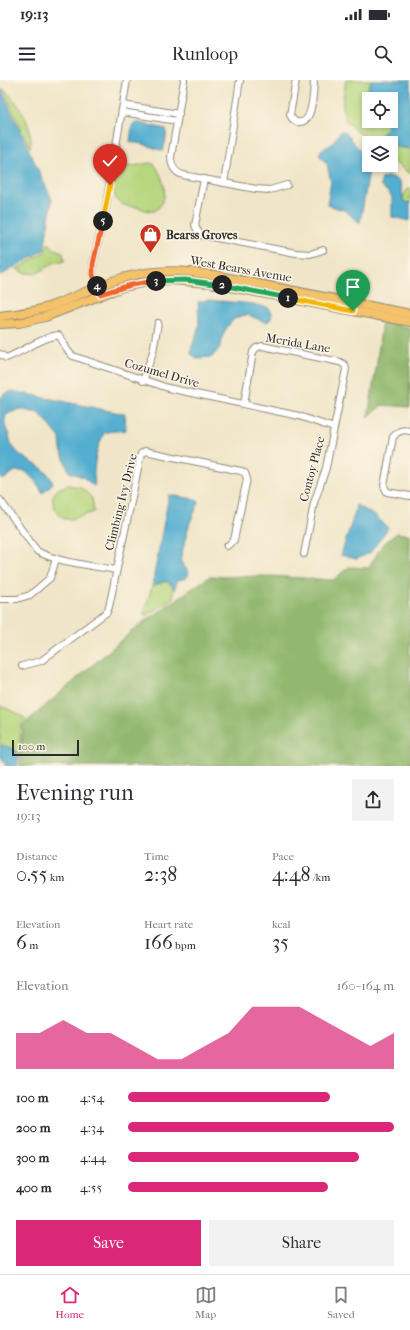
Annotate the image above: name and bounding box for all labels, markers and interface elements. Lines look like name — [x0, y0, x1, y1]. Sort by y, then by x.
text: 19:13 — [20, 5, 48, 23]
icon: menu — [16, 43, 38, 65]
icon: search — [372, 43, 394, 65]
text: Runloop — [172, 44, 238, 65]
map controls — [362, 92, 398, 172]
button: locate — [362, 92, 398, 128]
button: layers — [362, 136, 398, 172]
pin — [93, 144, 127, 185]
icon: check — [99, 150, 121, 172]
pin: 5 — [93, 211, 113, 231]
text: 5 — [101, 214, 105, 227]
shop icon: Bearss Groves — [138, 222, 164, 255]
place label: Bearss Groves — [166, 228, 238, 242]
street label: West Bearss Avenue — [188, 253, 293, 285]
pin — [336, 270, 370, 311]
pin: 3 — [146, 271, 166, 291]
text: 3 — [154, 274, 158, 287]
pin: 2 — [212, 275, 232, 295]
pin: 4 — [87, 276, 107, 296]
icon: arrive — [342, 276, 364, 298]
text: 2 — [219, 278, 225, 291]
text: 4 — [94, 279, 100, 292]
pin: 1 — [278, 288, 298, 308]
text: 1 — [286, 291, 290, 304]
street label: Merida Lane — [264, 330, 332, 356]
street label: Cozumel Drive — [123, 356, 201, 390]
street label: Contoy Place — [297, 435, 327, 503]
street label: Climbing Ivy Drive — [102, 452, 140, 552]
scale bar — [12, 738, 79, 757]
text: 100 m — [18, 740, 46, 753]
button: share — [352, 779, 394, 821]
text: Evening run — [16, 780, 134, 806]
text: 19:13 — [16, 808, 41, 823]
text: Distance — [16, 850, 57, 863]
text: Time — [144, 850, 169, 863]
text: Pace — [272, 850, 294, 863]
text: 0.55 — [16, 863, 47, 886]
text: 2:38 — [144, 863, 177, 886]
text: 4:48 — [272, 863, 311, 886]
text: km — [47, 871, 64, 884]
text: /km — [311, 871, 330, 884]
text: Elevation — [16, 918, 60, 931]
text: Heart rate — [144, 918, 193, 931]
text: kcal — [272, 918, 291, 931]
text: 6 — [16, 931, 27, 954]
text: 166 — [144, 931, 173, 954]
text: 35 — [272, 931, 289, 954]
text: m — [27, 939, 38, 952]
text: bpm — [173, 939, 196, 952]
text: Elevation — [16, 978, 69, 993]
text: 160–164 m — [337, 978, 394, 993]
text: 100 m — [16, 1090, 49, 1105]
text: 4:54 — [80, 1090, 104, 1105]
text: 200 m — [16, 1120, 51, 1135]
text: 4:34 — [80, 1120, 104, 1135]
text: 300 m — [16, 1150, 49, 1165]
text: 4:44 — [80, 1150, 106, 1165]
text: 400 m — [16, 1180, 52, 1195]
text: 4:55 — [80, 1180, 102, 1195]
button: Save — [16, 1220, 201, 1266]
button: Share — [209, 1220, 394, 1266]
tab: Home — [55, 1284, 84, 1321]
tab: Map — [195, 1284, 217, 1321]
tab: Saved — [327, 1284, 355, 1321]

